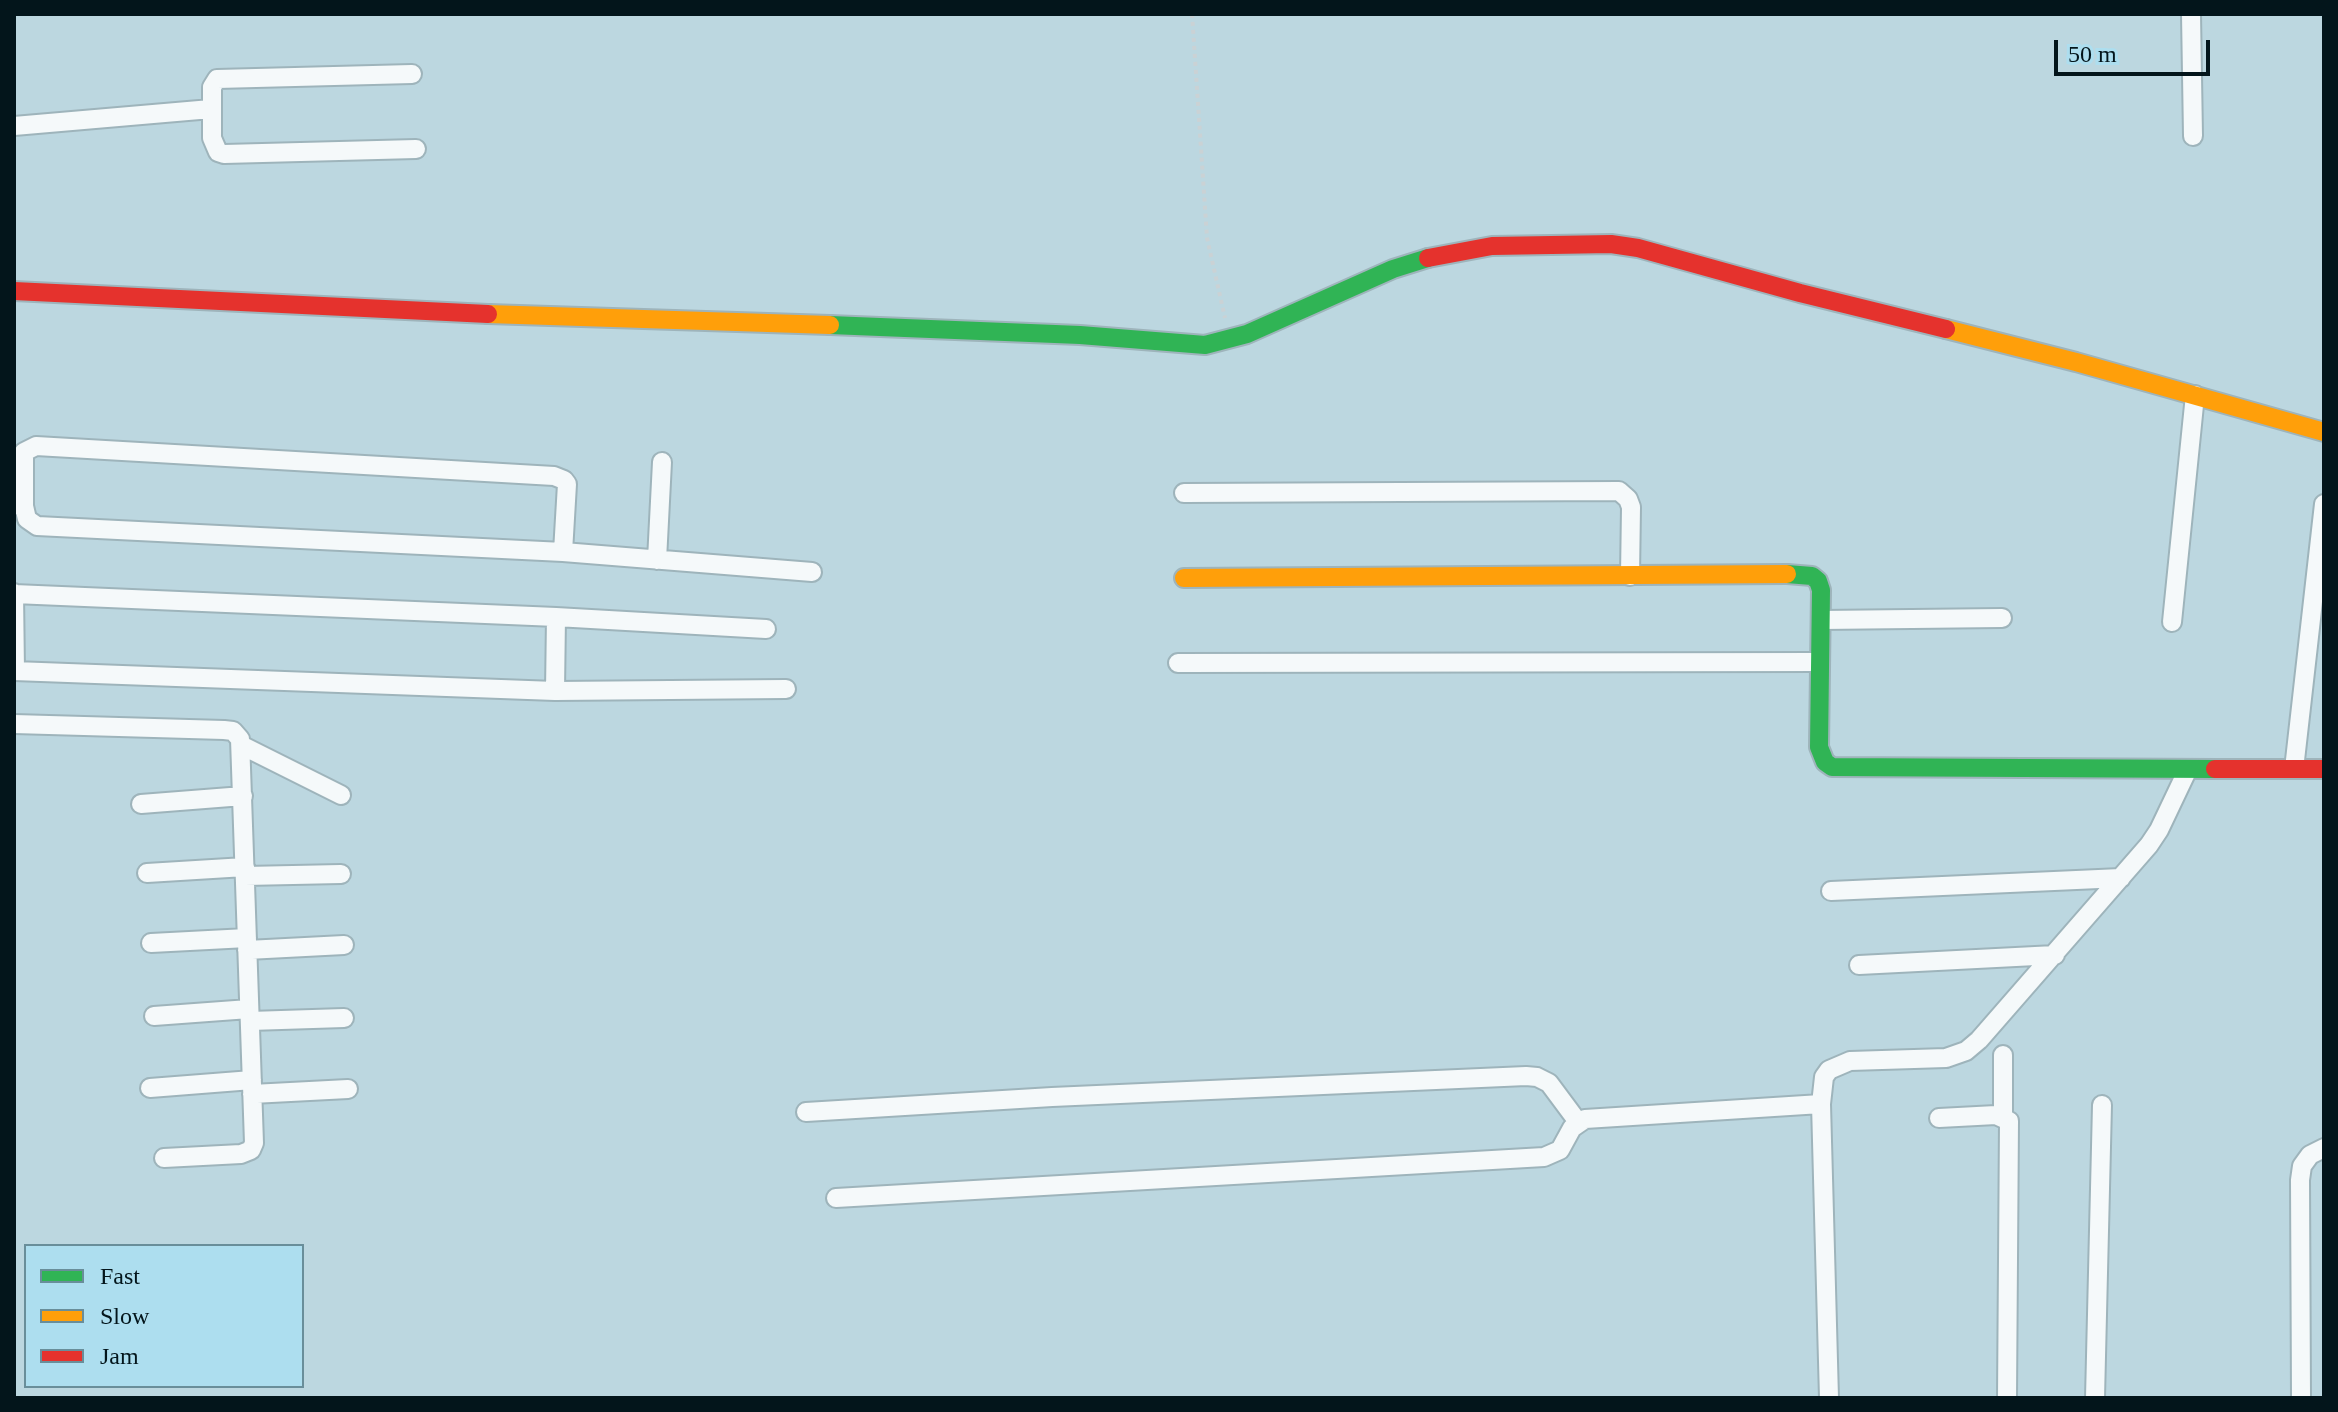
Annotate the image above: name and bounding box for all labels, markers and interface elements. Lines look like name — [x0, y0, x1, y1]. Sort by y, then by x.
scale bar — [2058, 24, 2214, 74]
text: 50 m — [2068, 41, 2117, 67]
legend — [24, 1244, 304, 1388]
text: Fast — [100, 1263, 140, 1289]
text: Slow — [100, 1303, 149, 1329]
text: Jam — [100, 1343, 139, 1369]

